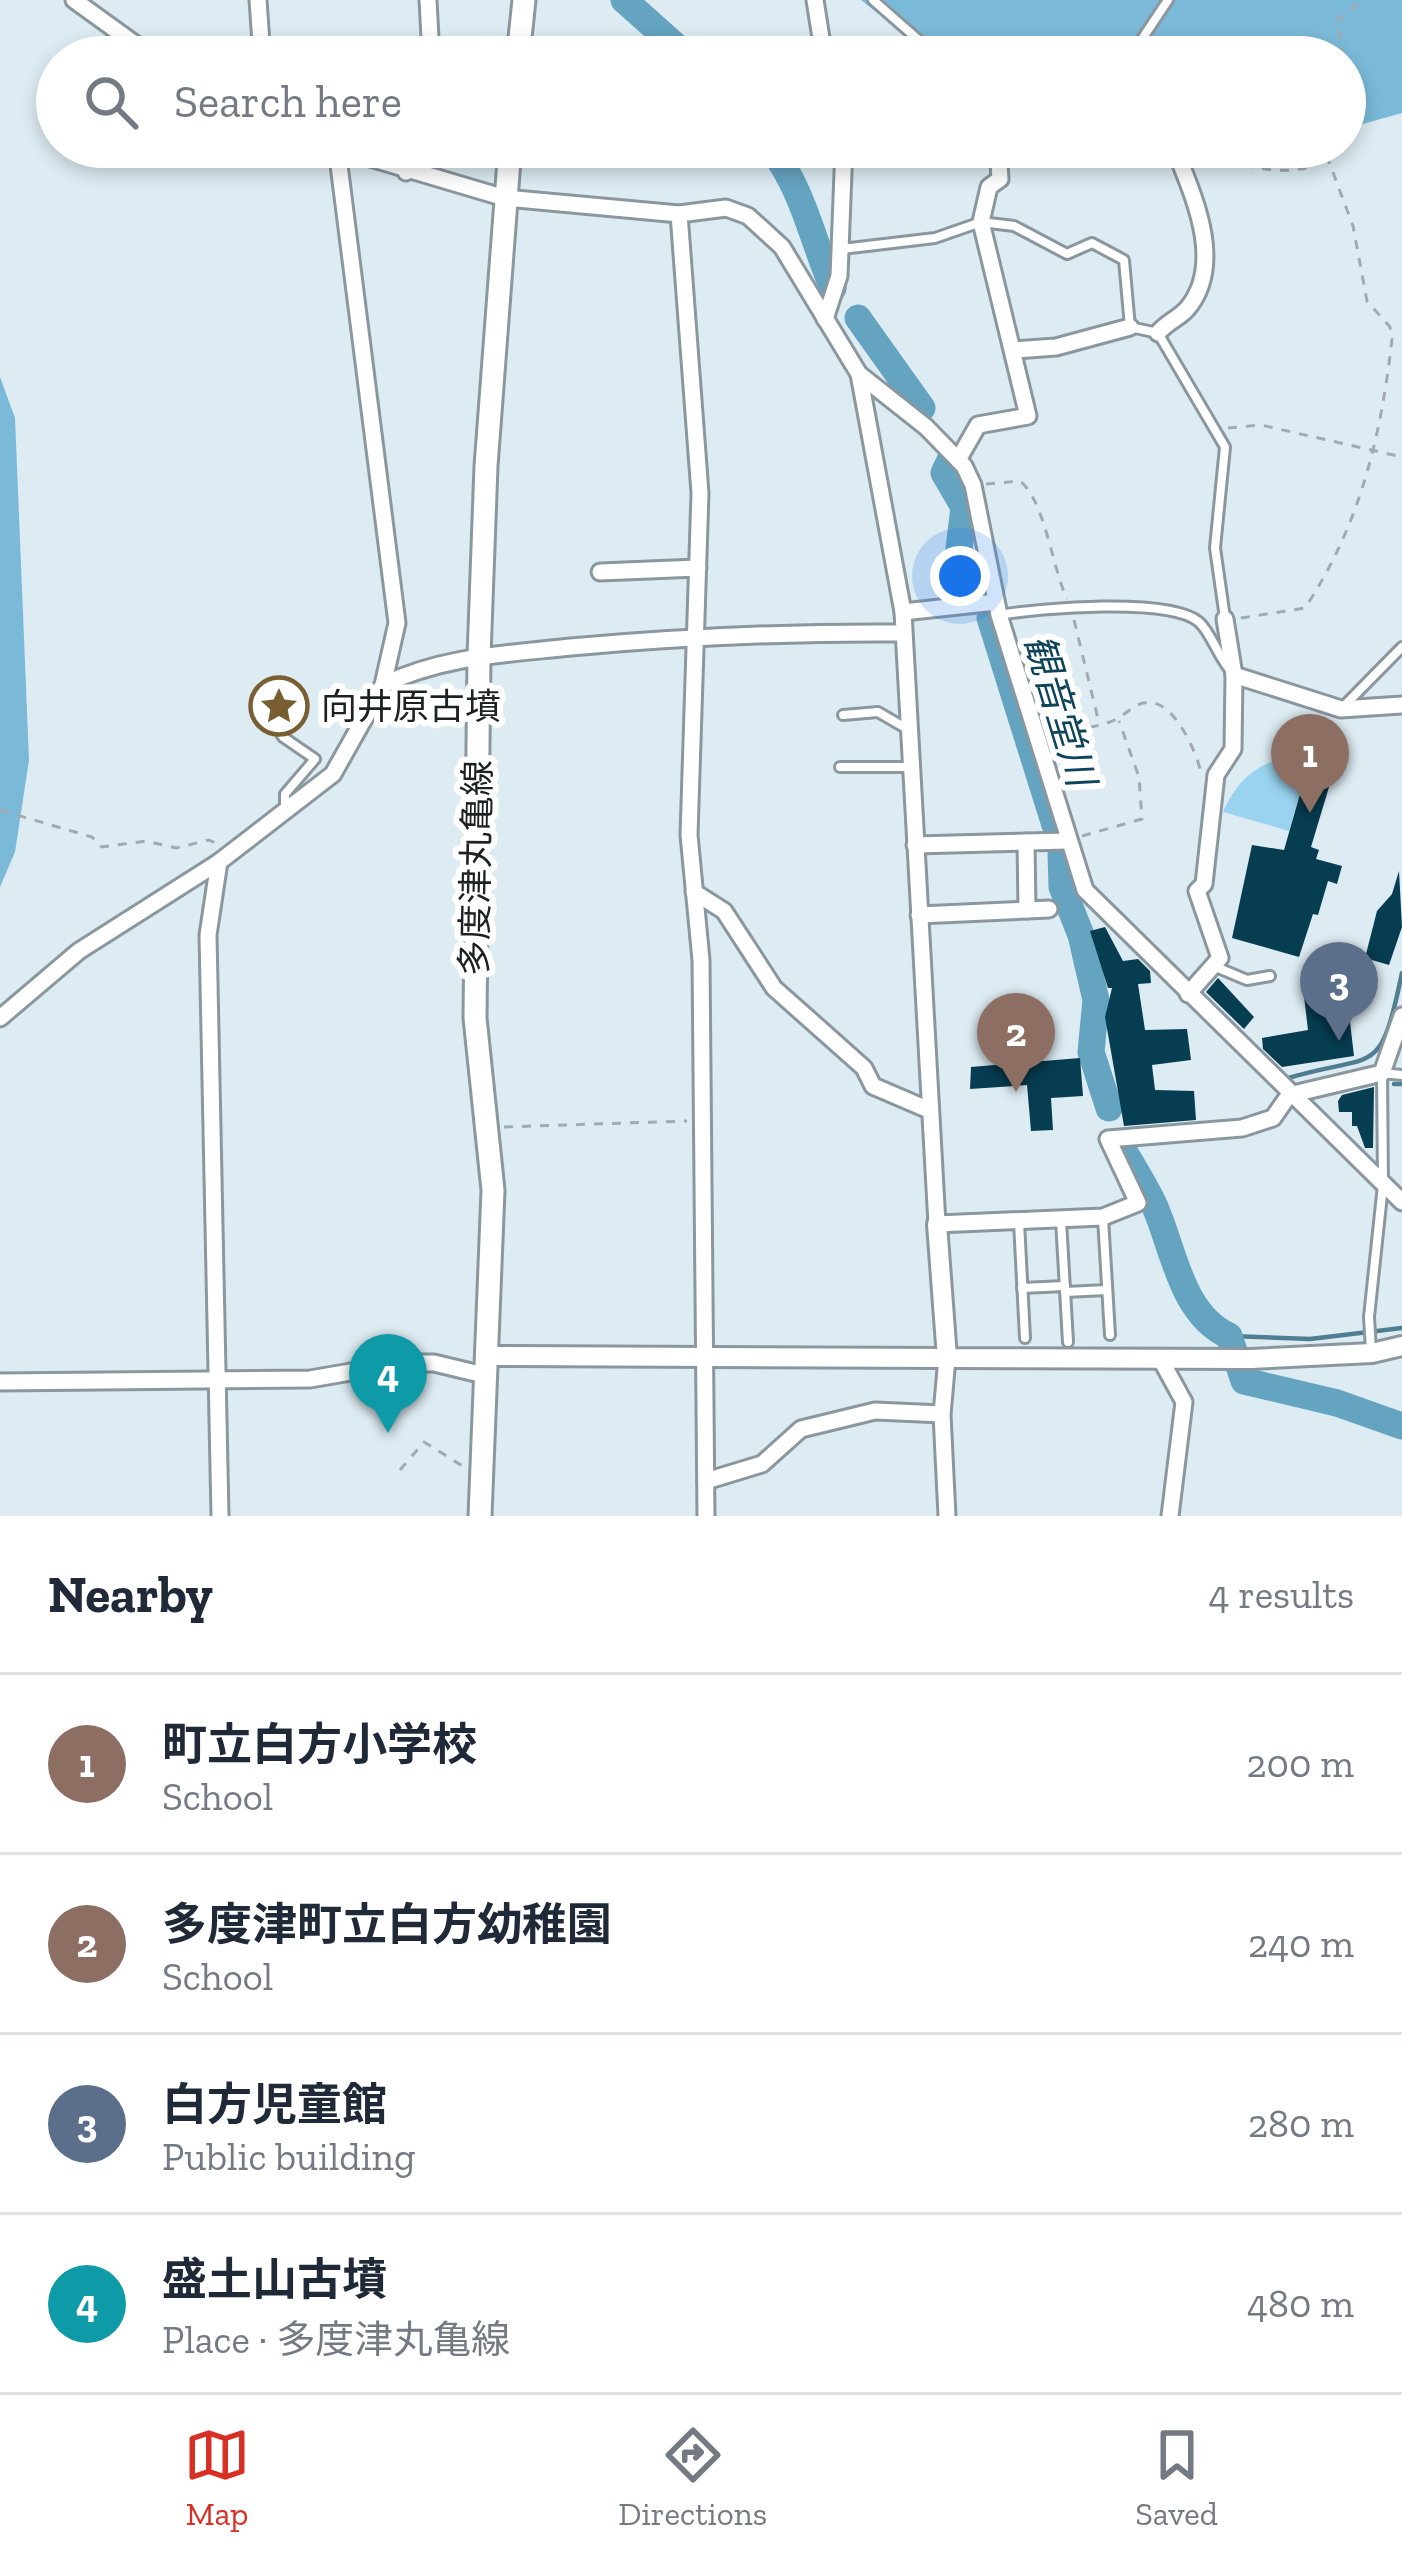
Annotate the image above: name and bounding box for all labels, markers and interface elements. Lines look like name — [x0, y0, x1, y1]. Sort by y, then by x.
search box — [36, 36, 1366, 168]
icon: search — [78, 69, 144, 135]
text: Search here — [174, 75, 402, 129]
your location — [930, 546, 990, 606]
water label: 観音堂川 — [1015, 629, 1106, 795]
place icon: 向井原古墳 — [248, 675, 310, 737]
place label: 向井原古墳 — [321, 685, 501, 728]
pin: 1 — [1271, 714, 1349, 813]
street label: 多度津丸亀線 — [453, 760, 499, 976]
pin: 3 — [1300, 942, 1378, 1041]
pin: 2 — [977, 993, 1055, 1092]
pin: 4 — [349, 1334, 427, 1433]
text: Nearby — [48, 1564, 213, 1625]
text: 4 results — [1209, 1571, 1354, 1618]
text: 町立白方小学校 — [162, 1718, 477, 1772]
text: 1 — [79, 1740, 95, 1787]
text: 200 m — [1246, 1740, 1354, 1787]
text: School — [162, 1773, 273, 1820]
text: 多度津町立白方幼稚園 — [162, 1898, 612, 1952]
text: 2 — [77, 1920, 97, 1967]
text: 240 m — [1248, 1920, 1354, 1967]
text: School — [162, 1953, 273, 2000]
text: 白方児童館 — [162, 2078, 387, 2132]
text: 3 — [77, 2100, 97, 2147]
text: 280 m — [1248, 2100, 1354, 2147]
text: Public building — [162, 2133, 415, 2180]
text: 盛土山古墳 — [162, 2253, 387, 2307]
text: 4 — [76, 2280, 98, 2327]
text: 480 m — [1247, 2280, 1354, 2327]
text: Place · 多度津丸亀線 — [162, 2316, 510, 2363]
tab: Map — [184, 2422, 250, 2533]
tab: Directions — [618, 2422, 767, 2533]
tab: Saved — [1135, 2422, 1218, 2533]

